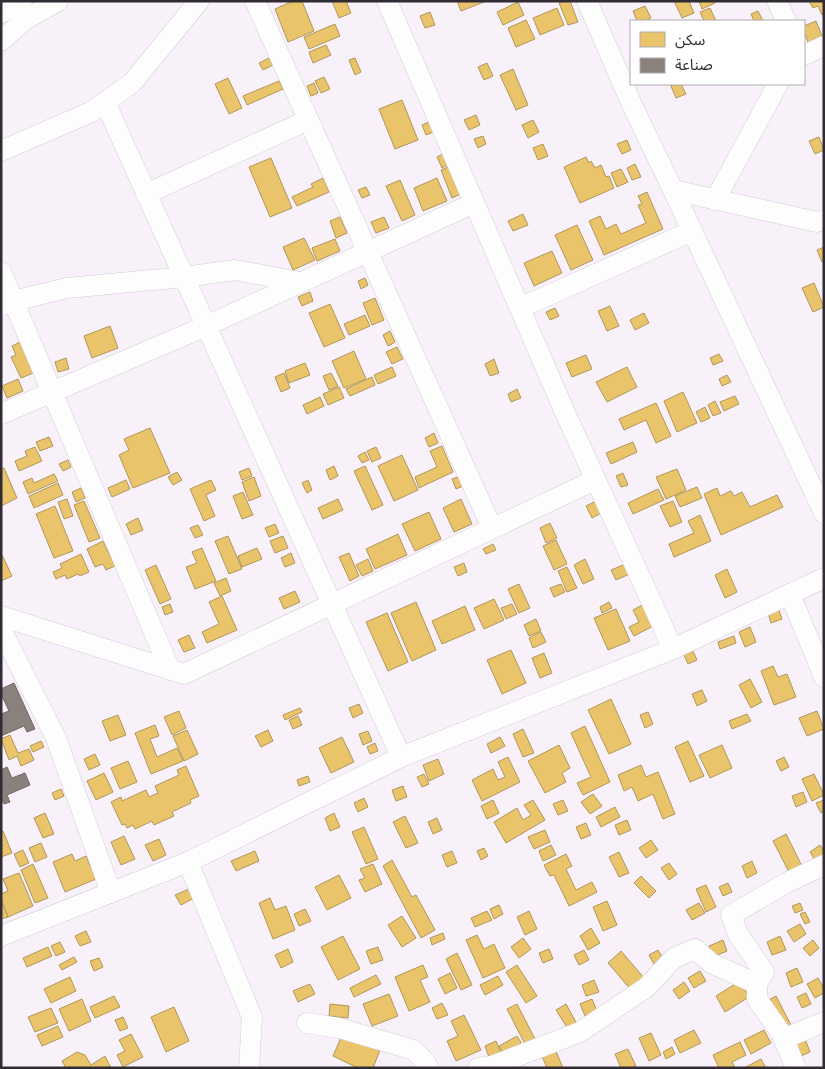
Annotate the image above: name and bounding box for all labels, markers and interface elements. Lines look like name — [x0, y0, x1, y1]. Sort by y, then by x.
legend — [630, 20, 805, 85]
text: سكن — [675, 30, 706, 49]
text: صناعة — [675, 55, 713, 74]

